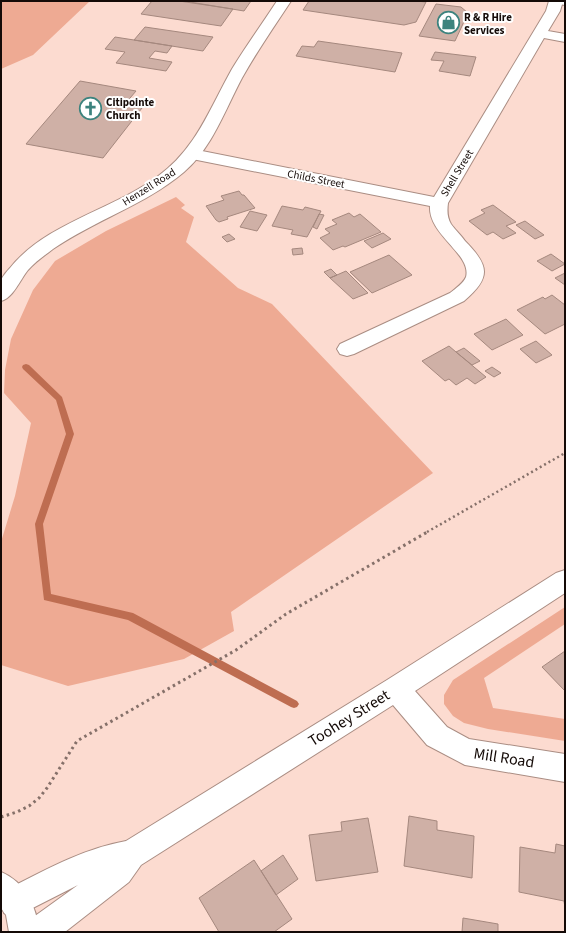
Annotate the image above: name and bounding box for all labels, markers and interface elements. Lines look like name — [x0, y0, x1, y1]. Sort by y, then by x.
shop icon: R & R Hire Services — [435, 10, 461, 36]
place label: R & R Hire Services — [464, 10, 512, 38]
church icon: Citipointe Church — [78, 95, 104, 121]
place label: Citipointe Church — [106, 95, 154, 123]
street label: Shell Street — [437, 146, 477, 199]
street label: Henzell Road — [120, 165, 178, 209]
street label: Childs Street — [286, 166, 346, 192]
street label: Toohey Street — [304, 684, 394, 752]
street label: Mill Road — [472, 742, 536, 774]

